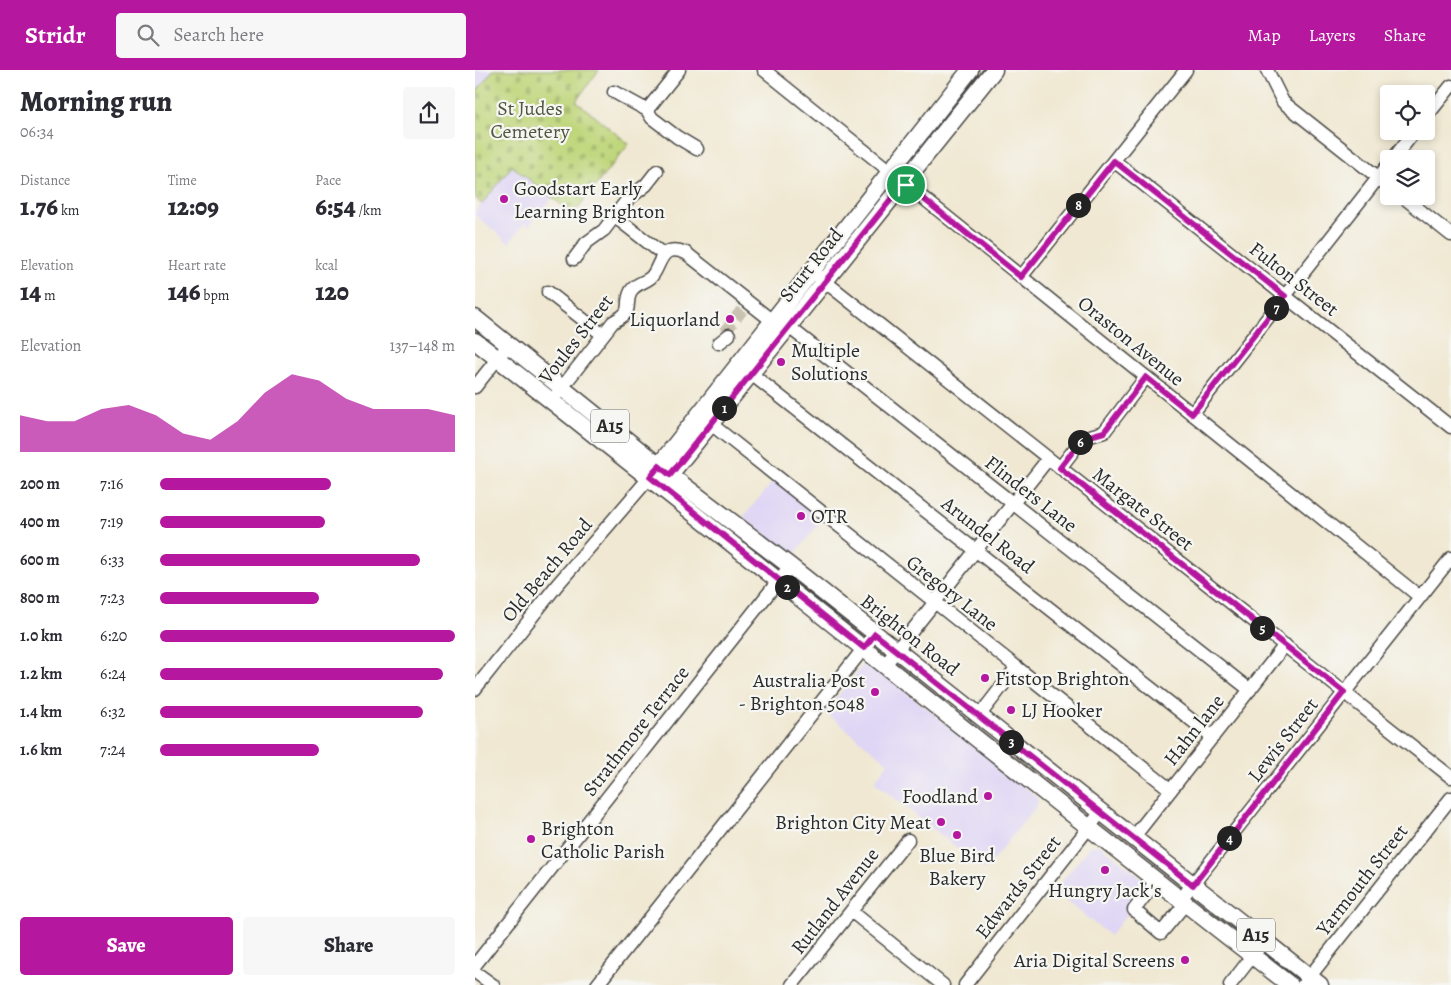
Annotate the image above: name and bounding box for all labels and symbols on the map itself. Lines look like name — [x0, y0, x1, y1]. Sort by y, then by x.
park label: St Judes Cemetery — [490, 95, 571, 145]
pin — [885, 164, 927, 206]
place label: Goodstart Early Learning Brighton — [514, 175, 665, 225]
pin: 8 — [1065, 192, 1091, 218]
marker: Goodstart Early Learning Brighton — [498, 193, 510, 205]
street label: Sturt Road — [773, 222, 849, 308]
street label: Fulton Street — [1244, 236, 1345, 323]
street label: Voules Street — [532, 288, 620, 390]
street label: Oraston Avenue — [1072, 290, 1190, 392]
pin: 7 — [1263, 296, 1289, 320]
place label: Liquorland — [630, 306, 720, 333]
marker: Liquorland — [724, 313, 736, 325]
place label: Multiple Solutions — [791, 337, 868, 387]
marker: Multiple Solutions — [775, 356, 787, 368]
pin: 1 — [711, 396, 737, 420]
road number: A15 — [591, 410, 629, 442]
pin: 6 — [1067, 430, 1093, 454]
street label: Flinders Lane — [979, 449, 1083, 539]
street label: Margate Street — [1087, 461, 1199, 557]
street label: Arundel Road — [935, 490, 1040, 580]
place label: OTR — [811, 503, 849, 530]
marker: OTR — [795, 510, 807, 522]
street label: Old Beach Road — [495, 512, 599, 628]
street label: Gregory Lane — [901, 549, 1003, 637]
pin: 2 — [775, 574, 799, 600]
street label: Brighton Road — [855, 588, 965, 682]
pin: 5 — [1249, 616, 1275, 640]
street label: Strathmore Terrace — [577, 660, 695, 802]
place label: Fitstop Brighton — [995, 665, 1129, 692]
place label: Australia Post - Brighton 5048 — [739, 667, 865, 717]
marker: Fitstop Brighton — [979, 672, 991, 684]
marker: Australia Post - Brighton 5048 — [869, 686, 881, 698]
street label: Hahn lane — [1158, 689, 1230, 771]
street label: Lewis Street — [1242, 692, 1325, 788]
place label: LJ Hooker — [1021, 697, 1103, 724]
marker: LJ Hooker — [1005, 704, 1017, 716]
pin: 3 — [999, 730, 1023, 754]
place label: Foodland — [902, 783, 978, 810]
marker: Foodland — [982, 790, 994, 802]
place label: Brighton City Meat — [775, 809, 931, 836]
place label: Brighton Catholic Parish — [541, 815, 665, 865]
marker: Brighton City Meat — [935, 816, 947, 828]
street label: Yarmouth Street — [1309, 818, 1414, 942]
pin: 4 — [1217, 826, 1241, 850]
marker: Blue Bird Bakery — [951, 829, 963, 841]
street label: Edwards Street — [969, 829, 1067, 944]
marker: Brighton Catholic Parish — [525, 833, 537, 845]
street label: Rutland Avenue — [785, 842, 885, 960]
place label: Blue Bird Bakery — [919, 842, 995, 892]
marker: Hungry Jack's — [1099, 864, 1111, 876]
place label: Hungry Jack's — [1048, 877, 1162, 904]
road number: A15 — [1237, 918, 1275, 952]
place label: Aria Digital Screens — [1013, 947, 1175, 974]
marker: Aria Digital Screens — [1179, 954, 1191, 966]

